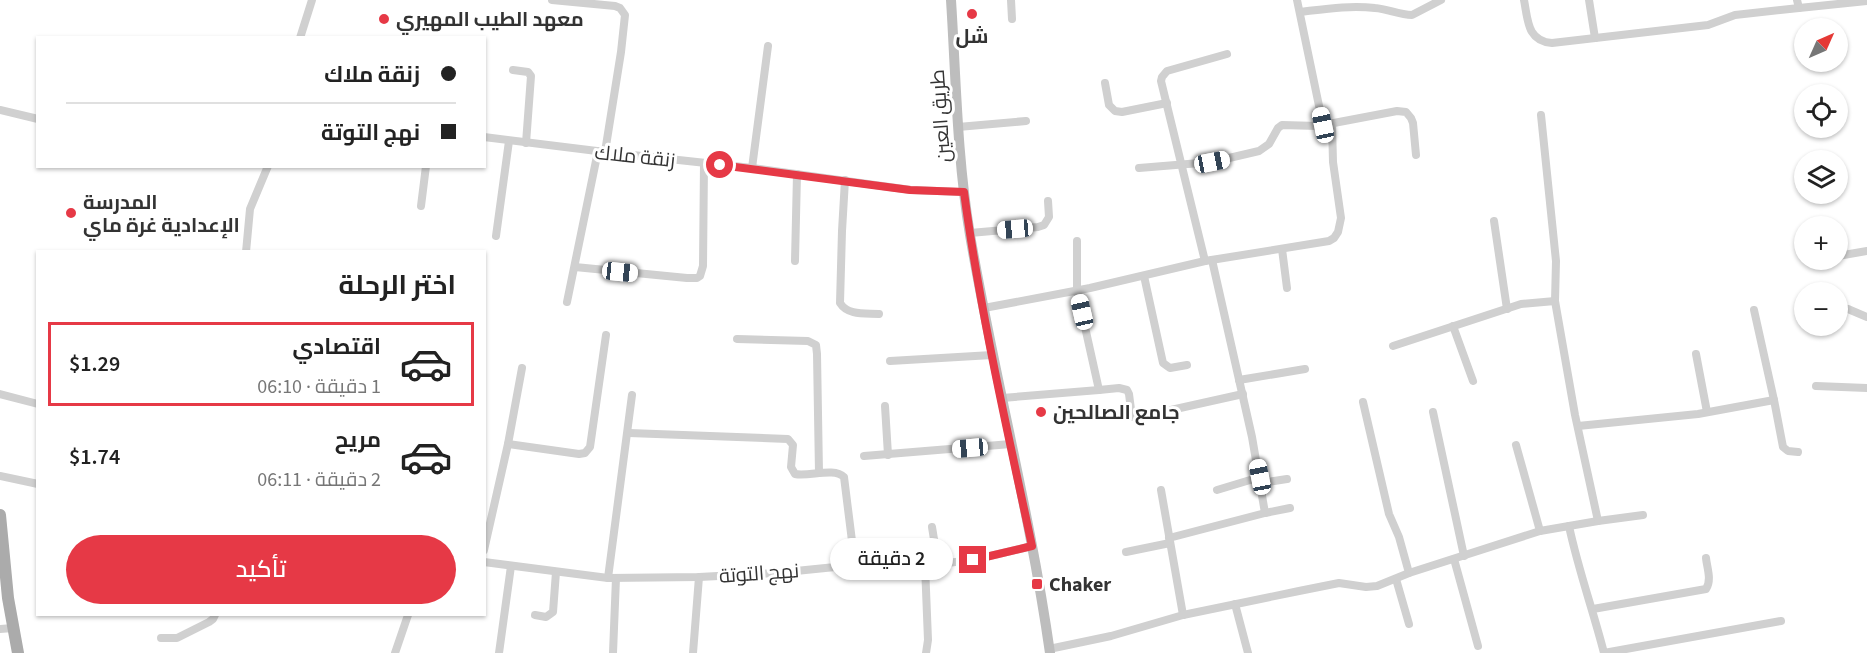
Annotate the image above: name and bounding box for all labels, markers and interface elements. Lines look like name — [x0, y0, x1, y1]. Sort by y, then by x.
place label: معهد الطيب المهيري — [396, 6, 584, 35]
marker: شل — [965, 7, 979, 21]
marker: معهد الطيب المهيري — [377, 12, 391, 26]
north arrow — [1794, 18, 1848, 72]
map controls — [1794, 18, 1848, 336]
place label: شل — [956, 23, 988, 51]
text: زنقة ملاك — [324, 59, 420, 91]
street label: طريق العين — [924, 68, 958, 163]
button: locate — [1794, 84, 1848, 138]
car — [1310, 106, 1336, 144]
text: نهج التوتة — [321, 117, 420, 149]
street label: زنقة ملاك — [593, 139, 677, 175]
car — [1193, 150, 1231, 174]
button: layers — [1794, 150, 1848, 204]
route start — [706, 151, 733, 178]
place label: المدرسة الإعدادية غرة ماي — [83, 189, 240, 241]
marker: المدرسة الإعدادية غرة ماي — [64, 206, 78, 220]
button: + — [1794, 216, 1848, 270]
car — [996, 218, 1034, 240]
car — [601, 261, 639, 283]
text: اختر الرحلة — [338, 266, 456, 305]
button: − — [1794, 282, 1848, 336]
car — [1069, 292, 1095, 332]
text: اقتصادي — [292, 331, 381, 363]
icon: car — [399, 337, 453, 391]
text: $1.29 — [69, 348, 120, 380]
text: 1 دقيقة · 06:10 — [257, 373, 381, 401]
place label: جامع الصالحين — [1053, 399, 1180, 427]
marker: جامع الصالحين — [1034, 405, 1048, 419]
text: مريح — [335, 424, 381, 456]
icon: car — [399, 430, 453, 484]
car — [951, 437, 989, 459]
text: $1.74 — [69, 441, 120, 473]
car — [1248, 458, 1272, 496]
text: 2 دقيقة · 06:11 — [257, 466, 381, 494]
button: تأكيد — [66, 535, 456, 604]
callout: 2 دقيقة — [829, 539, 952, 581]
text: 2 دقيقة — [858, 545, 925, 573]
route end — [959, 546, 986, 573]
street label: نهج التوتة — [718, 557, 800, 591]
place label: Chaker — [1049, 571, 1111, 599]
marker: Chaker — [1030, 577, 1044, 591]

